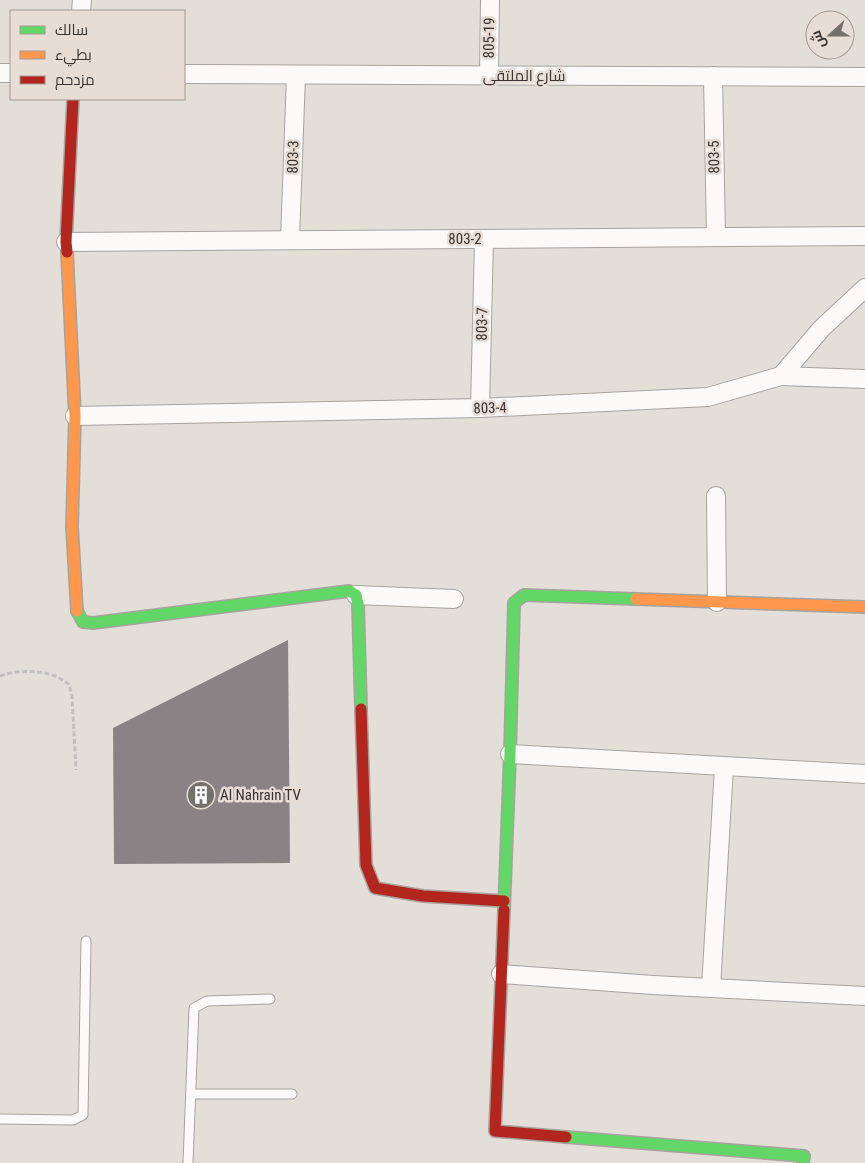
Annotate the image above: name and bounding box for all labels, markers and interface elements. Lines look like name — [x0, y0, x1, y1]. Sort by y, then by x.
legend — [10, 10, 185, 100]
north arrow — [805, 10, 855, 60]
street label: 805-19 — [480, 17, 498, 59]
text: سالك — [55, 21, 88, 39]
text: ش — [807, 28, 829, 51]
text: بطيء — [55, 46, 92, 67]
street label: شارع الملتقى — [483, 67, 565, 87]
text: مزدحم — [55, 71, 95, 90]
street label: 803-3 — [283, 140, 303, 174]
street label: 803-5 — [705, 140, 723, 174]
street label: 803-2 — [448, 230, 482, 248]
street label: 803-7 — [473, 307, 491, 341]
street label: 803-4 — [473, 398, 507, 418]
building icon: Al Nahrain TV — [186, 780, 216, 810]
place label: Al Nahrain TV — [220, 786, 302, 804]

